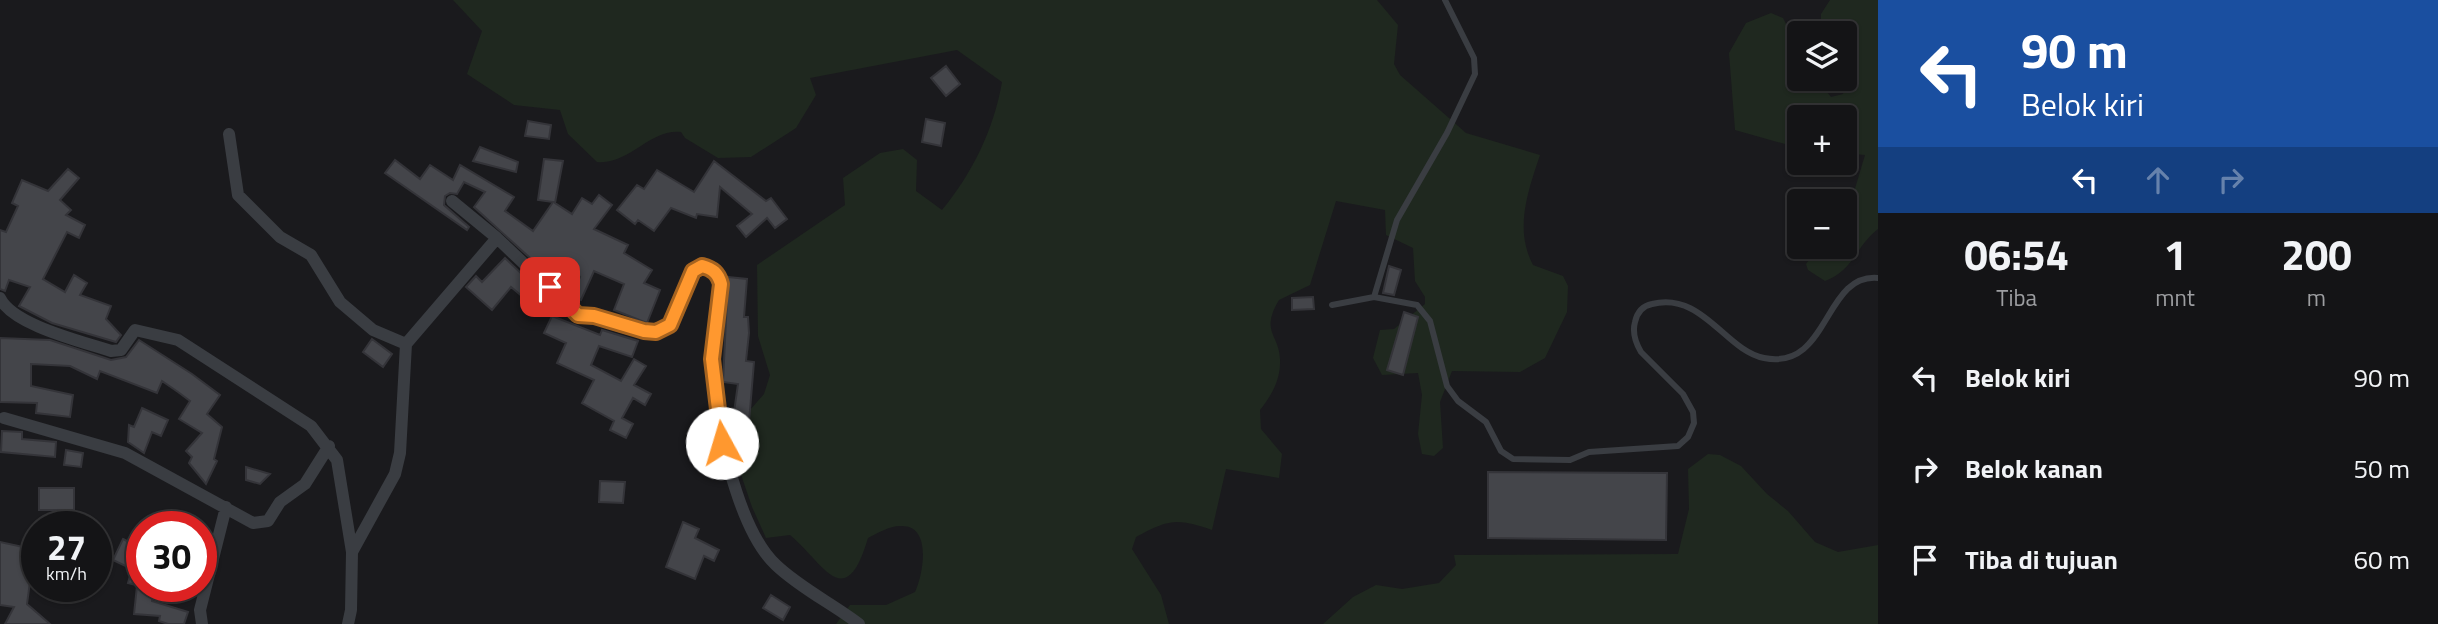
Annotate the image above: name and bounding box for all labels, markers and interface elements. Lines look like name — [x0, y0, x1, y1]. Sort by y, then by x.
text: 90 m — [2021, 12, 2128, 87]
map controls — [1787, 21, 1857, 259]
button: layers — [1787, 21, 1857, 91]
icon: left — [1906, 28, 1997, 119]
text: Belok kiri — [2021, 80, 2144, 128]
button: + — [1787, 105, 1857, 175]
icon: left — [2066, 161, 2104, 199]
icon: ahead — [2139, 161, 2177, 199]
icon: right — [2212, 161, 2250, 199]
button: − — [1787, 189, 1857, 259]
text: 06:54 — [1964, 222, 2069, 286]
text: 1 — [2163, 222, 2187, 286]
text: 200 — [2281, 222, 2352, 286]
pin — [520, 257, 580, 317]
icon: arrive — [531, 268, 569, 306]
text: Tiba — [1996, 280, 2037, 315]
text: mnt — [2155, 280, 2195, 315]
text: m — [2307, 280, 2326, 315]
text: Belok kiri — [1965, 358, 2071, 397]
text: 90 m — [2353, 358, 2410, 397]
icon: left — [1906, 359, 1944, 397]
position arrow — [685, 406, 759, 480]
text: Belok kanan — [1965, 449, 2103, 488]
text: 50 m — [2353, 449, 2410, 488]
icon: right — [1906, 450, 1944, 488]
speed limit sign: 30 — [126, 511, 217, 602]
text: 27 — [47, 520, 86, 574]
text: Tiba di tujuan — [1965, 540, 2118, 579]
text: 60 m — [2353, 540, 2410, 579]
icon: arrive — [1906, 541, 1944, 579]
text: km/h — [46, 560, 87, 587]

